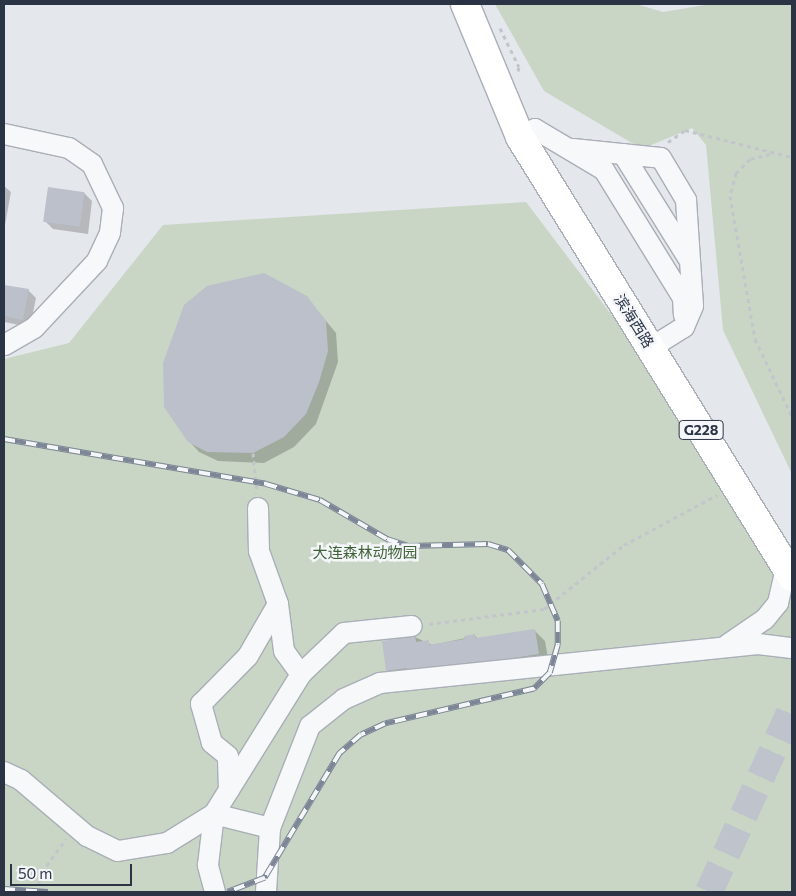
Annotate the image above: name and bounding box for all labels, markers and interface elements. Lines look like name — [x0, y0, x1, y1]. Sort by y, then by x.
street label: 滨海西路 — [610, 291, 658, 351]
road number: G228 — [678, 418, 724, 442]
park label: 大连森林动物园 — [313, 544, 417, 562]
scale bar — [12, 854, 135, 886]
text: 50 m — [18, 864, 52, 882]

